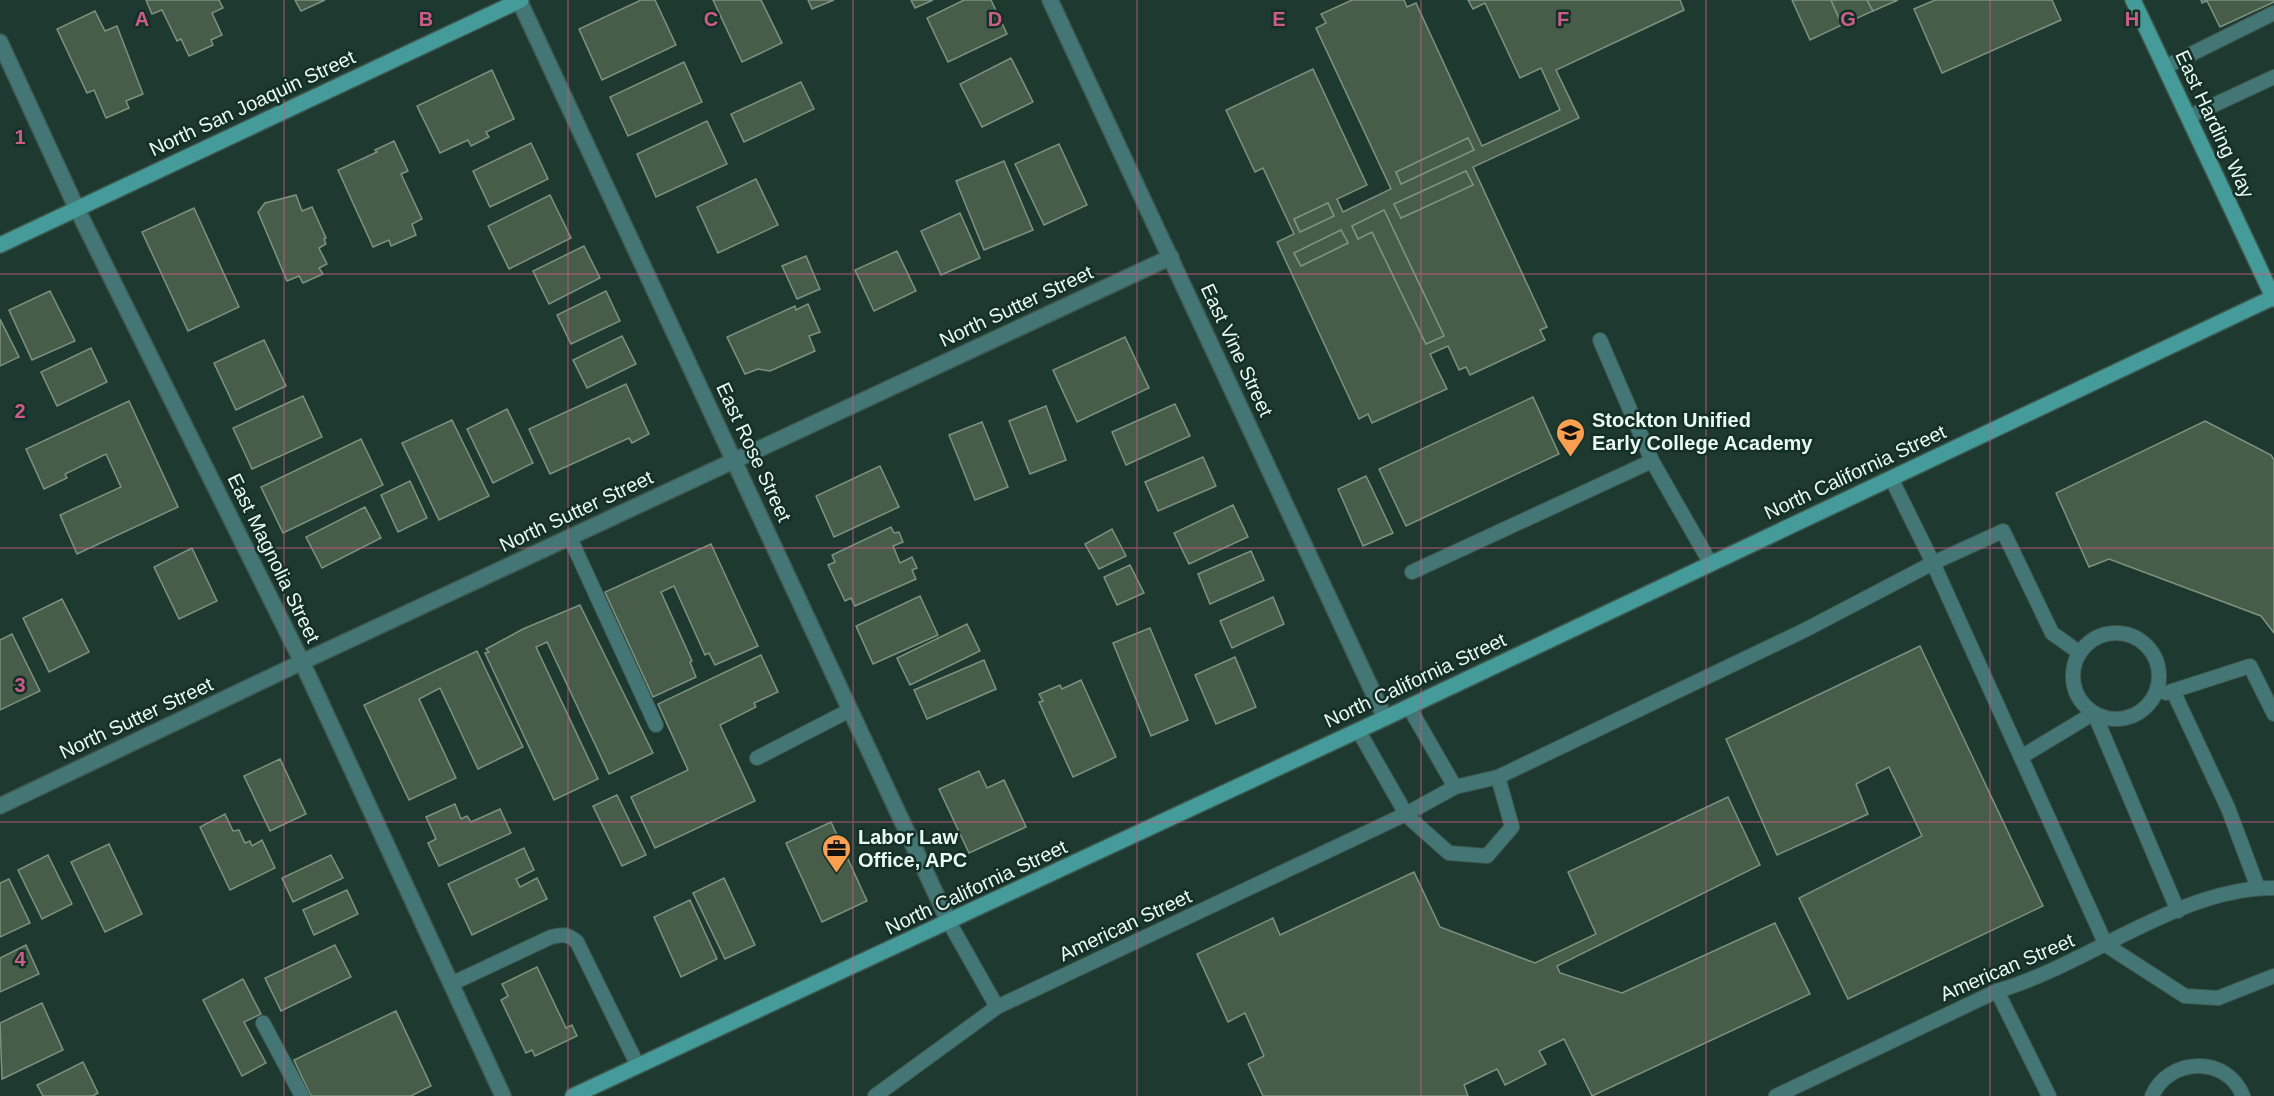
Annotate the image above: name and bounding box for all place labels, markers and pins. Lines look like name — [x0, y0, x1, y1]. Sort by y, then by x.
place label: Stockton Unified Early College Academy — [1592, 409, 1813, 454]
school or university icon: Stockton Unified Early College Academy — [1555, 416, 1587, 458]
place label: Labor Law Office, APC — [858, 826, 967, 871]
office icon: Labor Law Office, APC — [821, 832, 853, 874]

